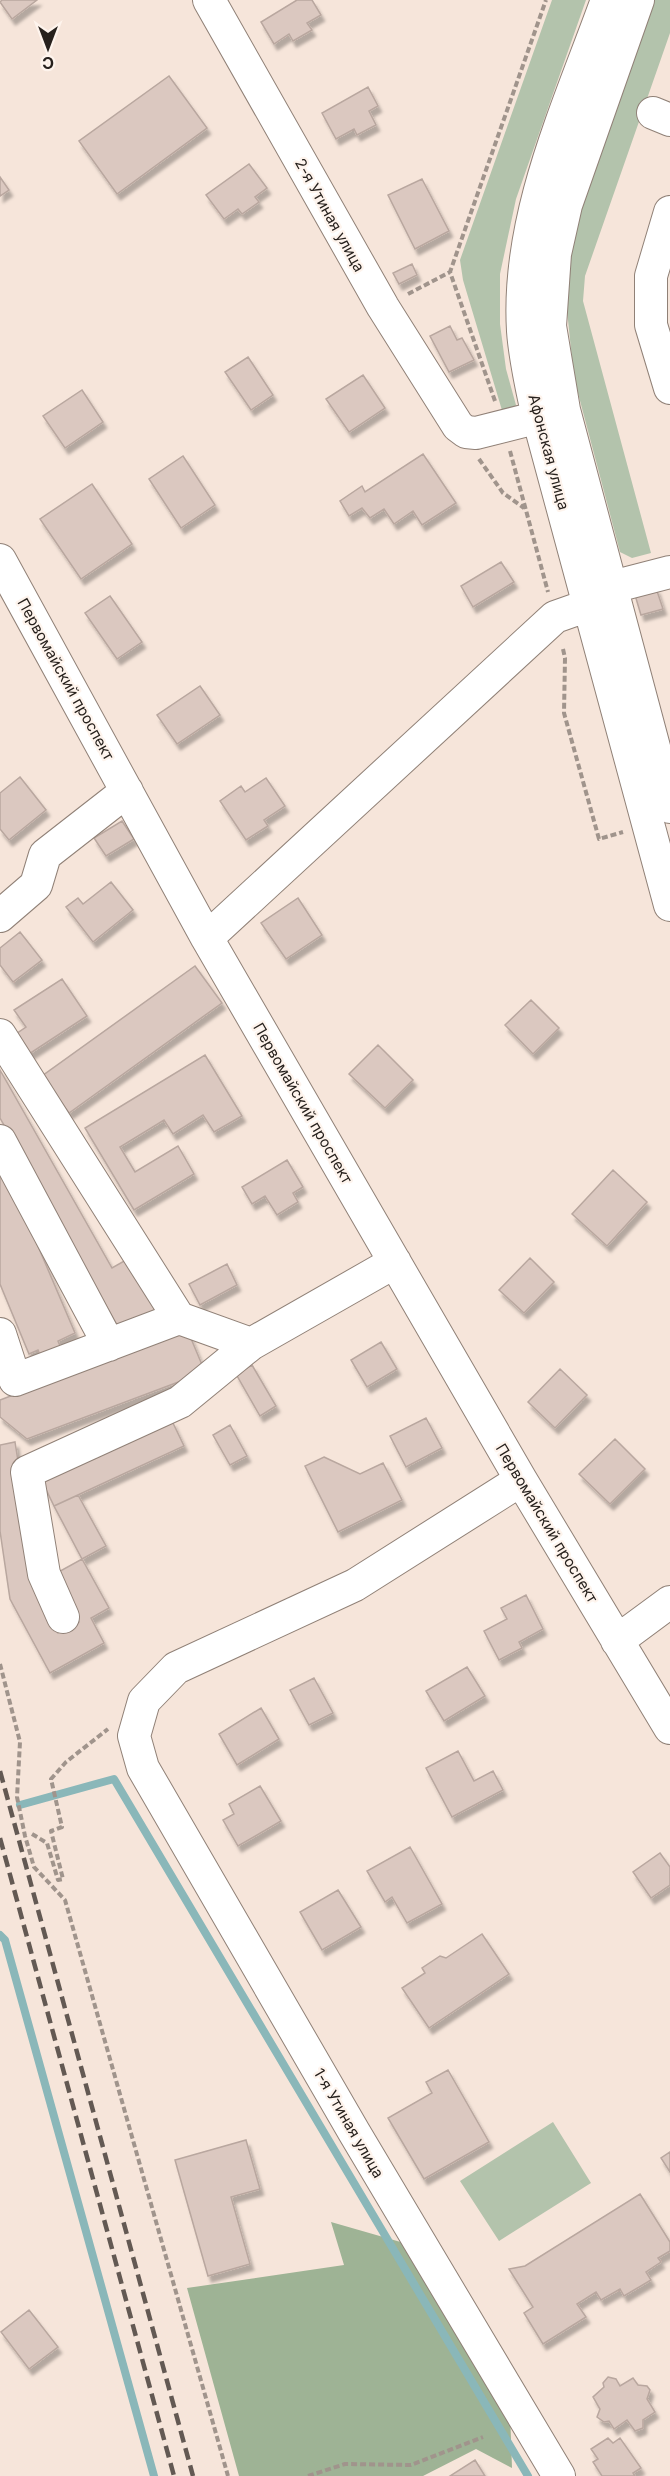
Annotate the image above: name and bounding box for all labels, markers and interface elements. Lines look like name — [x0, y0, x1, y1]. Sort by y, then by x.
north arrow — [18, 18, 78, 78]
text: С — [42, 53, 54, 73]
street label: 2-я Утиная улица — [291, 155, 369, 275]
street label: Афонская улица — [524, 392, 574, 512]
street label: Первомайский проспект — [14, 595, 119, 763]
street label: Первомайский проспект — [249, 1019, 357, 1187]
street label: Первомайский проспект — [492, 1440, 602, 1606]
street label: 1-я Утиная улица — [310, 2065, 388, 2181]

